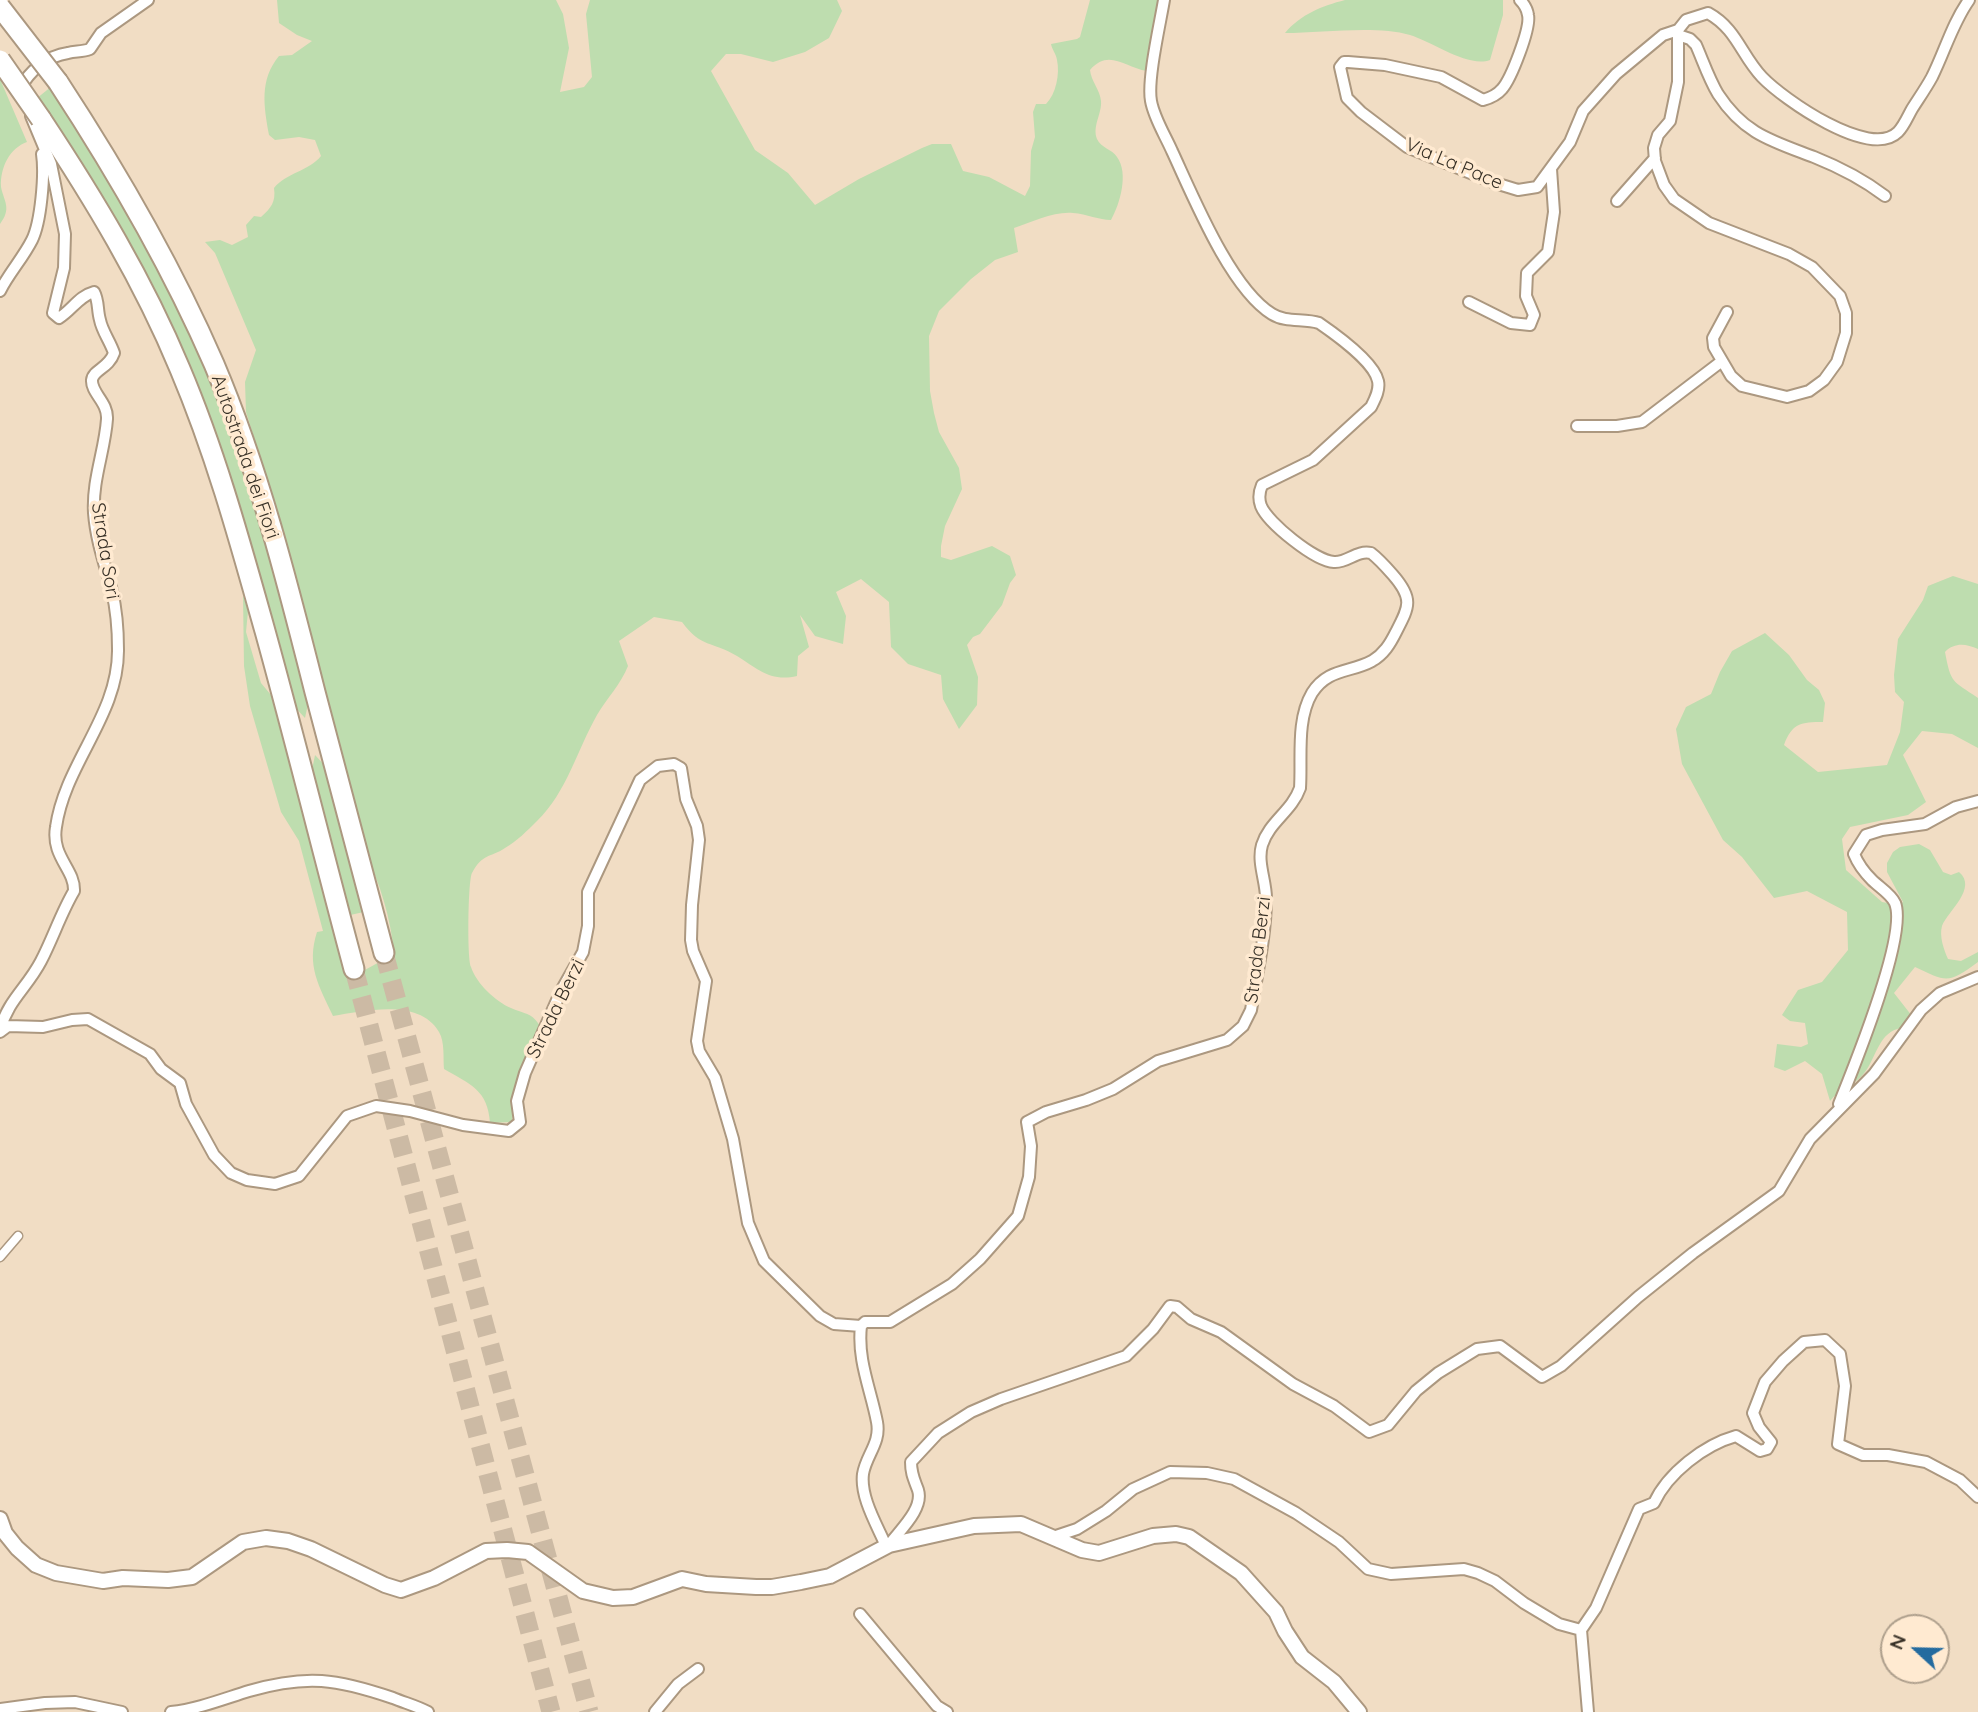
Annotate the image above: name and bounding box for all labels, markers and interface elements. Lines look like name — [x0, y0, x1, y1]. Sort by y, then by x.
street label: Via La Pace — [1402, 133, 1506, 195]
street label: Autostrada dei Fiori — [206, 372, 284, 542]
street label: Strada Sori — [86, 501, 124, 601]
street label: Strada Berzi — [1240, 895, 1276, 1005]
street label: Strada Berzi — [522, 956, 590, 1062]
north arrow — [1880, 1614, 1950, 1684]
text: N — [1884, 1631, 1911, 1653]

